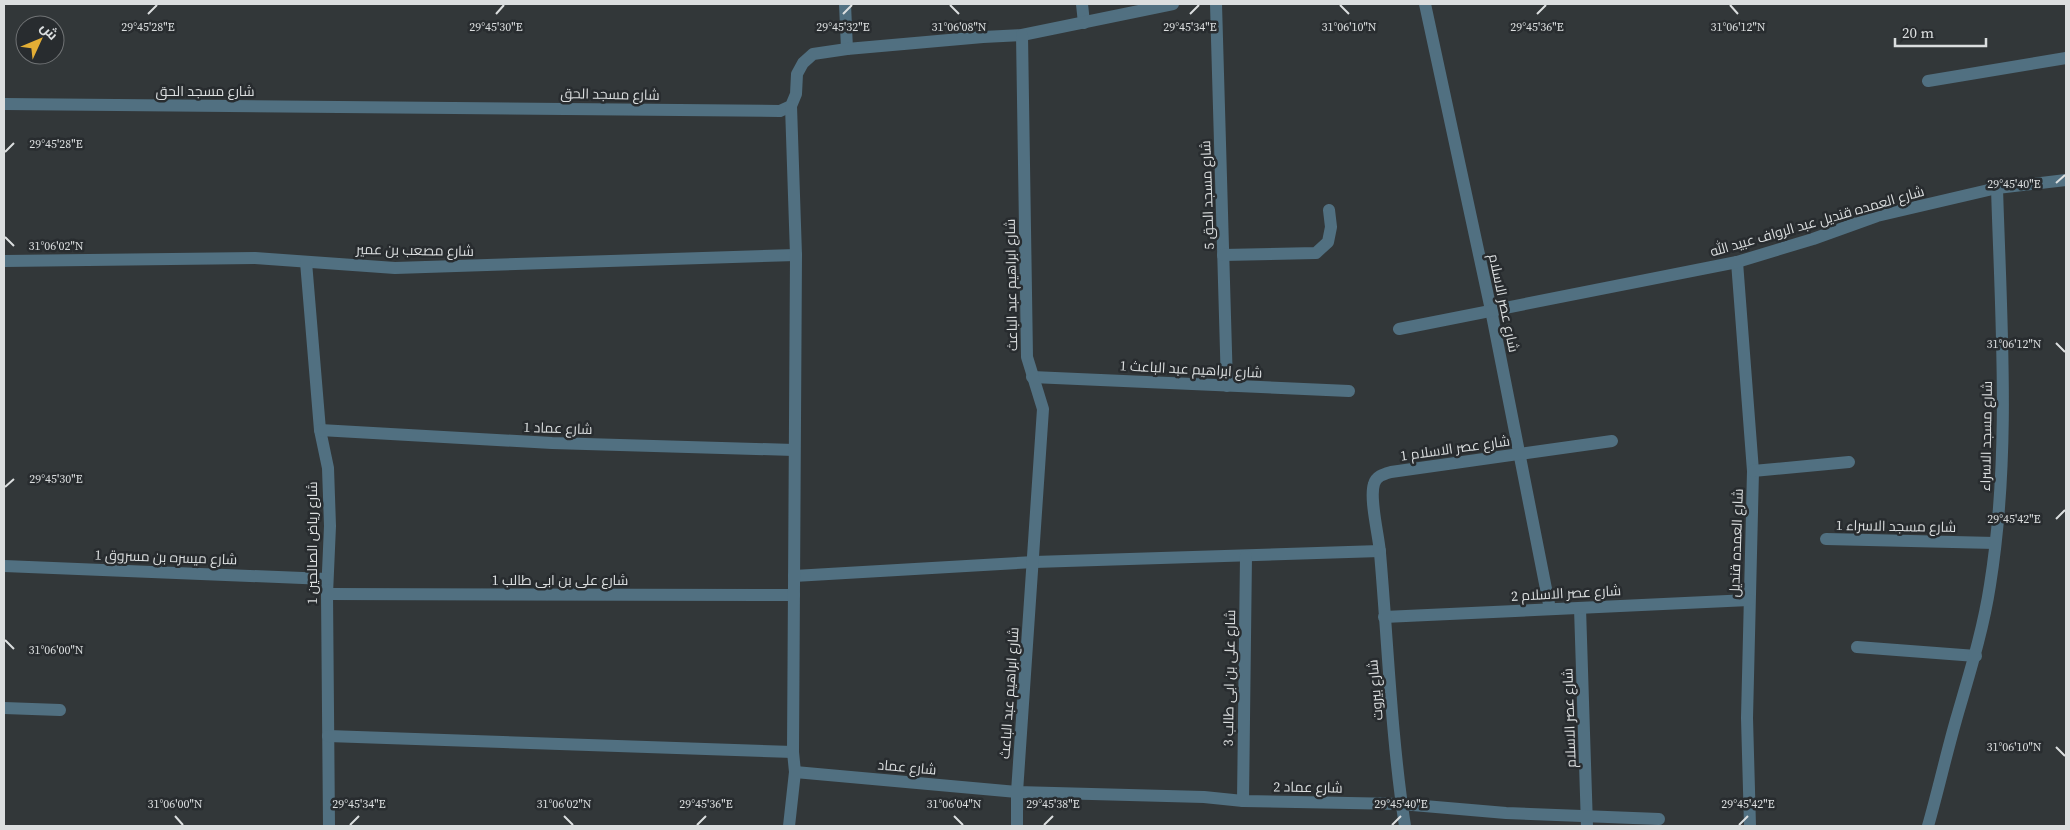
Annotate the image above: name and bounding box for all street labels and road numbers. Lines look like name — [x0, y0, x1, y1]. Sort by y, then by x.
street label: شارع مسجد الحق — [155, 81, 255, 101]
street label: شارع مسجد الحق — [560, 83, 660, 105]
street label: شارع مسجد الحق 5 — [1195, 140, 1219, 250]
street label: شارع العمده قنديل عبد الرواف عبيد الله — [1708, 181, 1926, 261]
street label: شارع ابراهيم عبد الباعث — [1000, 219, 1022, 351]
street label: شارع مصعب بن عمير — [355, 239, 474, 261]
street label: شارع عصر الاسلام — [1484, 252, 1524, 354]
street label: شارع ابراهيم عبد الباعث 1 — [1119, 355, 1263, 383]
street label: شارع مسجد الاسراء — [1975, 381, 1997, 491]
street label: شارع عماد 1 — [523, 417, 593, 439]
street label: شارع عصر الاسلام 1 — [1399, 430, 1511, 466]
street label: شارع رياض الصالحين 1 — [302, 481, 322, 605]
street label: شارع العمده قنديل — [1724, 488, 1748, 598]
street label: شارع مسجد الاسراء 1 — [1836, 515, 1956, 537]
street label: شارع ميسره بن مسروق 1 — [94, 545, 238, 569]
street label: شارع على بن ابى طالب 1 — [492, 570, 628, 590]
street label: شارع عصر الاسلام 2 — [1510, 580, 1622, 606]
street label: شارع على بن ابى طالب 3 — [1218, 609, 1240, 747]
street label: شارع ابراهيم عبد الباعث — [994, 626, 1024, 760]
street label: شارع بيروت — [1362, 659, 1388, 721]
street label: شارع عصر الاسلام — [1557, 668, 1581, 768]
street label: شارع عماد — [877, 754, 937, 780]
street label: شارع عماد 2 — [1273, 776, 1343, 798]

